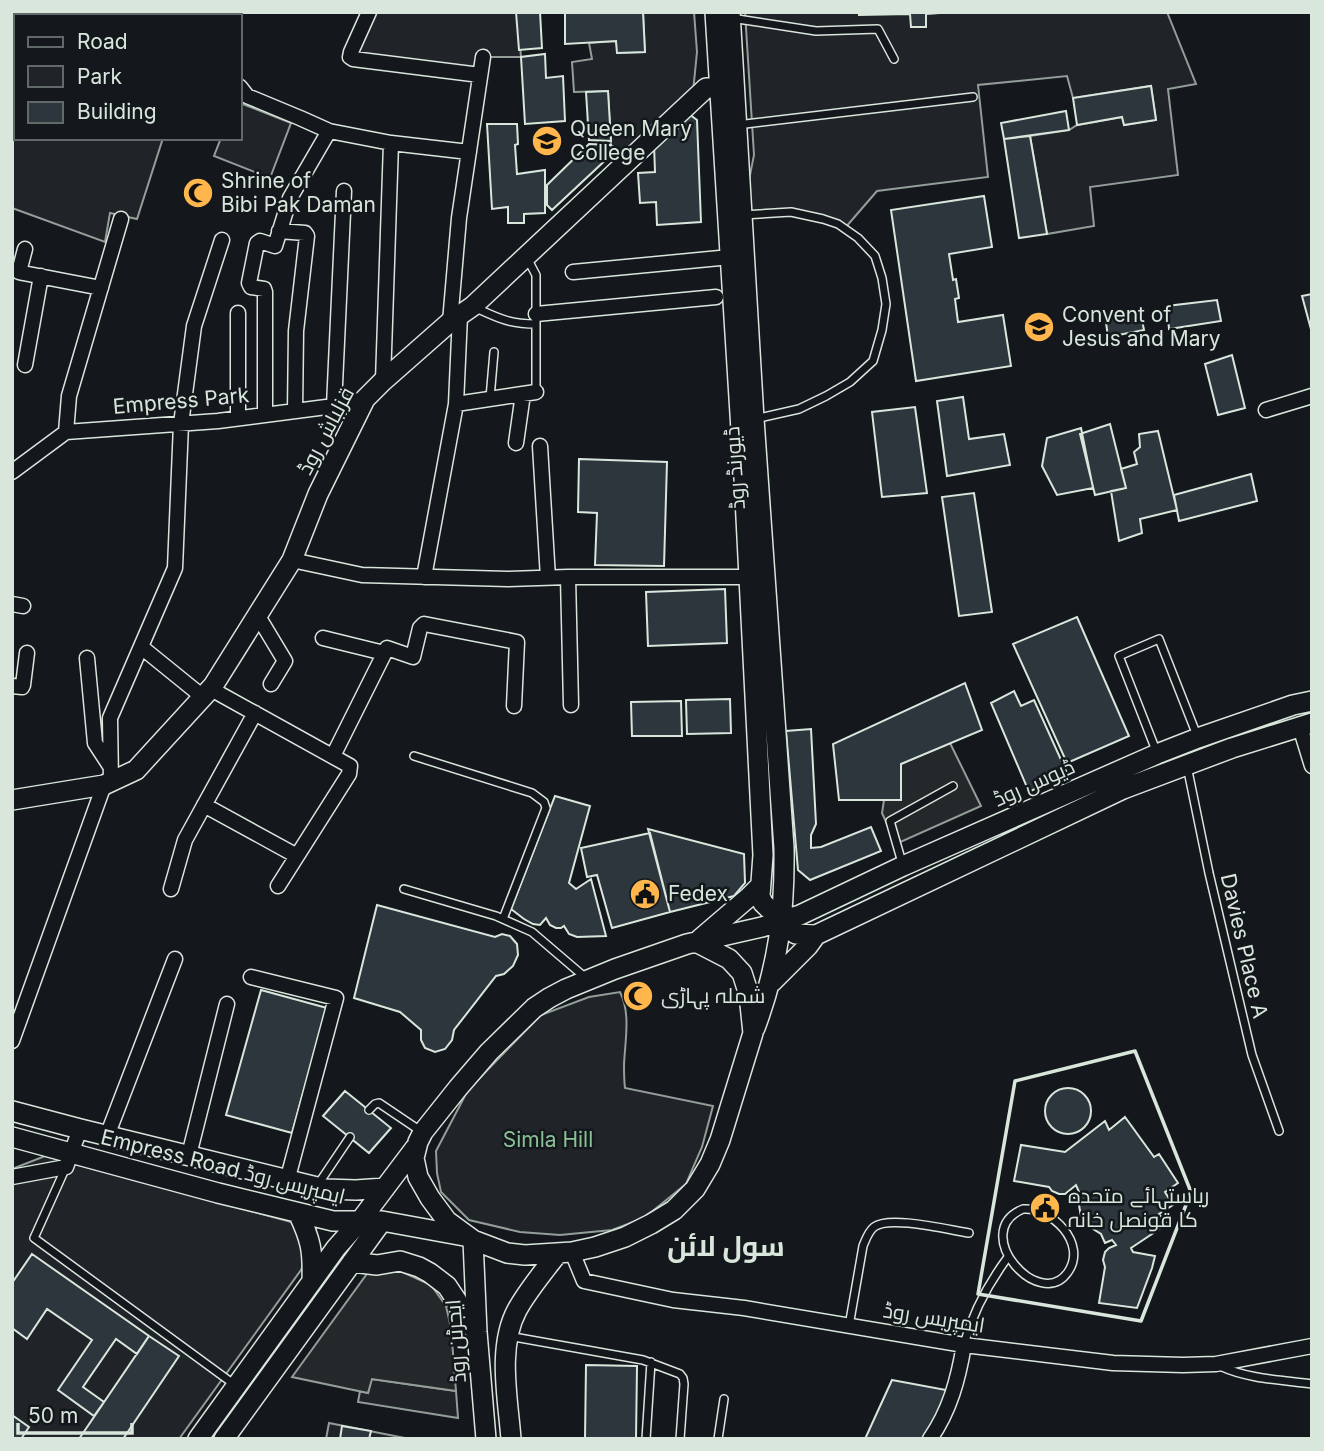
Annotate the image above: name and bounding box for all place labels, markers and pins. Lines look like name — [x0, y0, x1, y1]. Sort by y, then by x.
place label: Queen Mary College — [570, 116, 692, 165]
school or university icon: Queen Mary College — [530, 124, 564, 158]
place label: Shrine of Bibi Pak Daman — [221, 168, 376, 217]
mosque icon: Shrine of Bibi Pak Daman — [181, 176, 215, 210]
place label: Convent of Jesus and Mary — [1062, 302, 1221, 351]
school or university icon: Convent of Jesus and Mary — [1022, 310, 1056, 344]
public building icon: Fedex — [628, 877, 662, 911]
place label: Fedex — [668, 881, 728, 906]
mosque icon: شملہ پہاڑی — [621, 979, 655, 1013]
place label: شملہ پہاڑی — [661, 983, 765, 1010]
place label: ریاستہائے متحدہ کا قونصل خانہ — [1068, 1183, 1209, 1233]
public building icon: ریاستہائے متحدہ کا قونصل خانہ — [1028, 1191, 1062, 1225]

